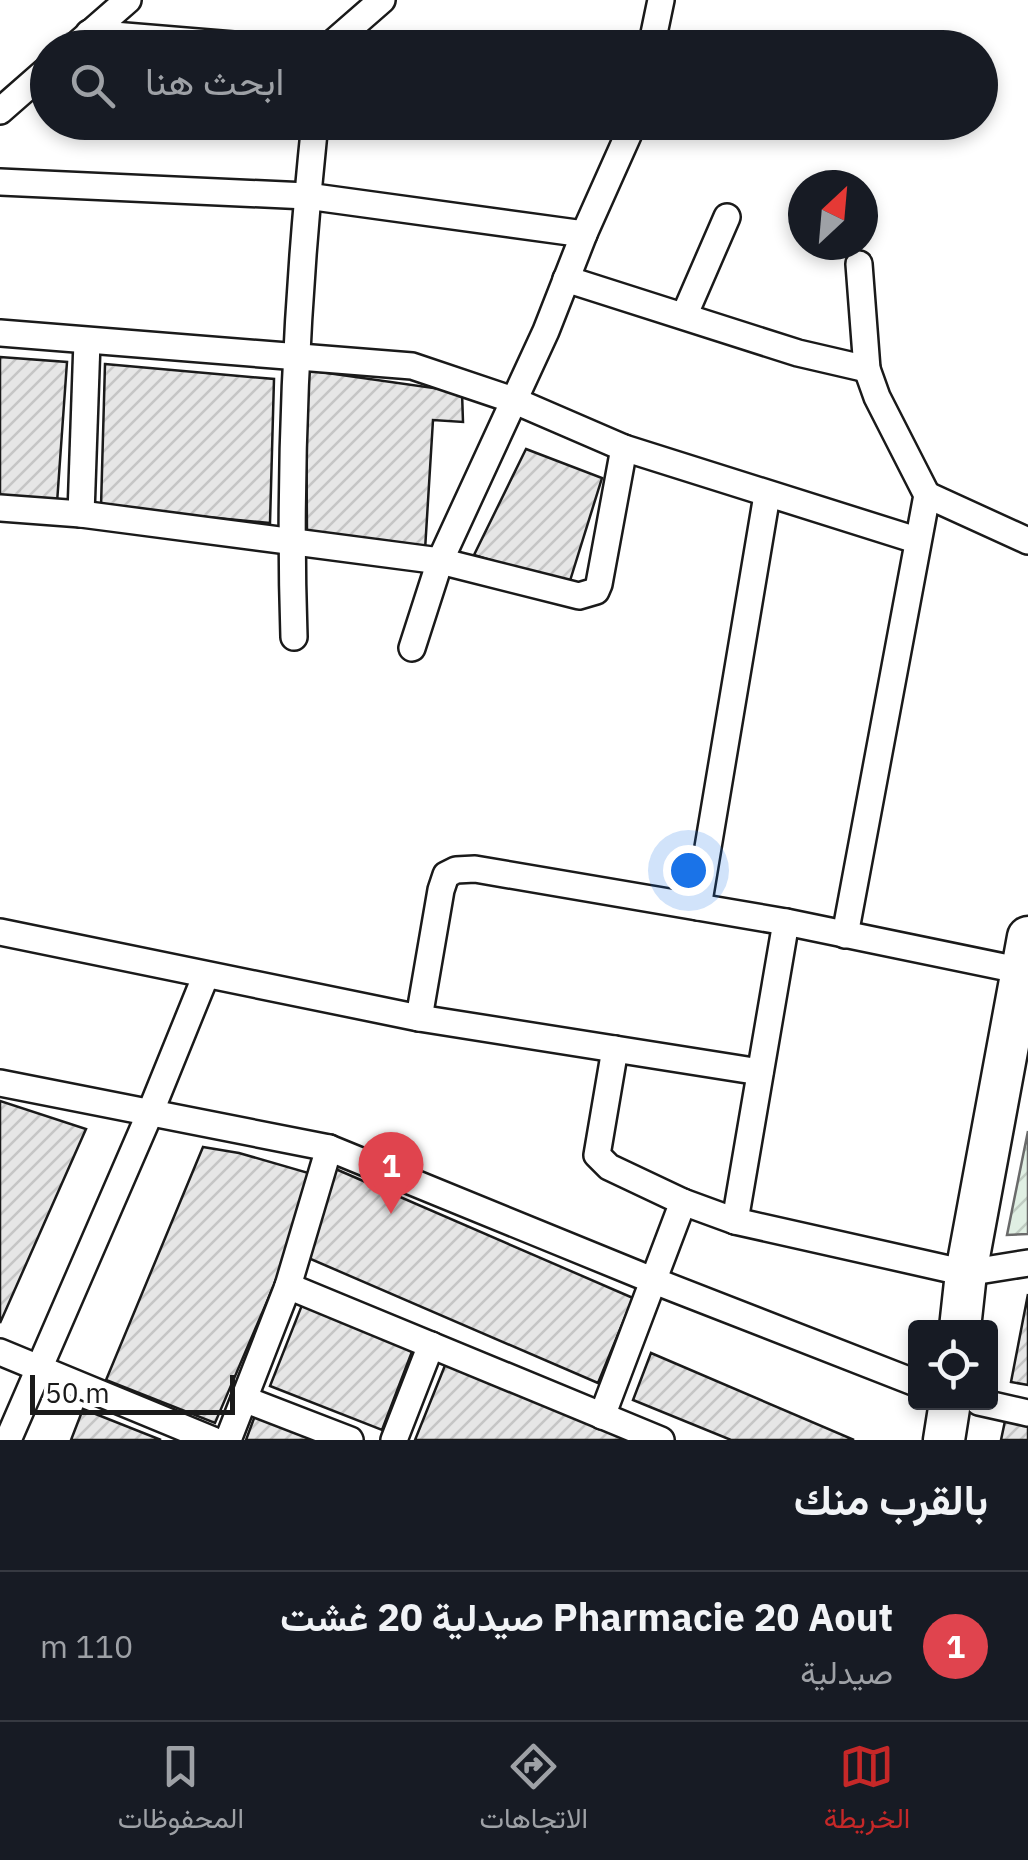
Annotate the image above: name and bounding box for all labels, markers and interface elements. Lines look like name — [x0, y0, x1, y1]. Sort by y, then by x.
search box — [30, 30, 998, 140]
text: ابحث هنا — [145, 56, 284, 105]
icon: search — [65, 58, 120, 113]
north arrow — [788, 170, 878, 260]
your location — [663, 845, 714, 896]
pin: 1 — [358, 1132, 424, 1214]
map controls — [908, 1320, 998, 1410]
button: locate — [908, 1320, 998, 1410]
scale bar — [30, 1370, 235, 1414]
text: 50 m — [45, 1374, 110, 1411]
text: بالقرب منك — [794, 1472, 988, 1527]
text: Pharmacie 20 Aout صيدلية 20 غشت — [280, 1592, 893, 1641]
text: 110 m — [40, 1625, 133, 1667]
text: 1 — [946, 1625, 965, 1667]
text: صيدلية — [800, 1651, 893, 1693]
tab: المحفوظات — [118, 1739, 244, 1843]
tab: الاتجاهات — [479, 1739, 588, 1843]
tab: الخريطة — [824, 1739, 910, 1843]

